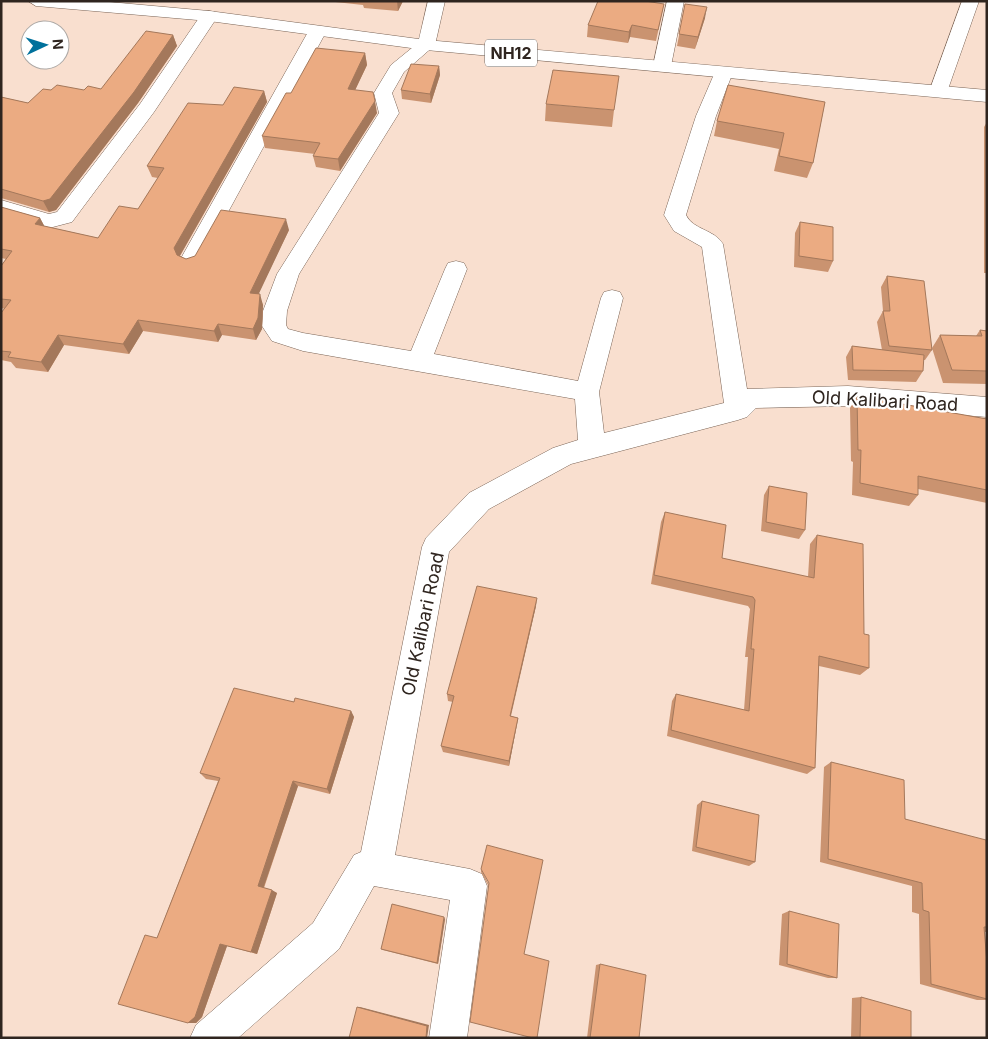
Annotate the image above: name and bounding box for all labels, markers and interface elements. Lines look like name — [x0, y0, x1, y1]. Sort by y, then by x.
north arrow — [20, 20, 70, 70]
text: N — [50, 38, 67, 50]
road number: NH12 — [485, 40, 537, 66]
street label: Old Kalibari Road — [811, 386, 959, 415]
street label: Old Kalibari Road — [397, 550, 448, 698]

